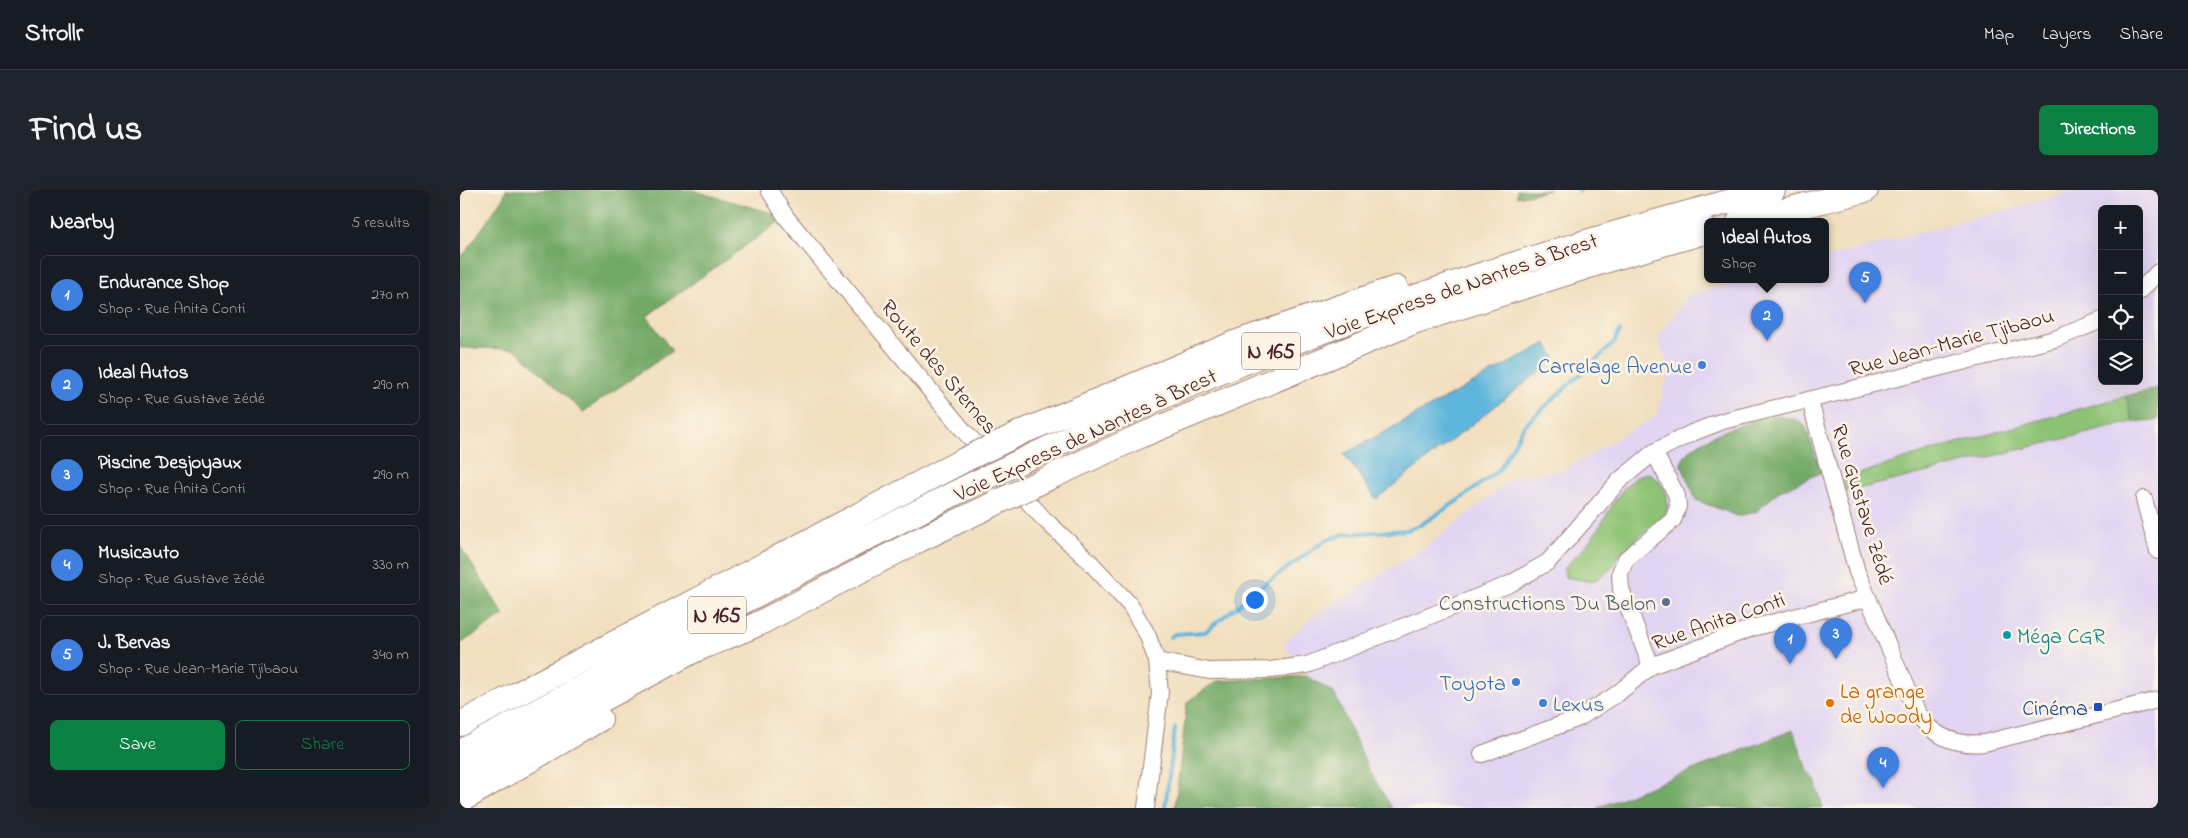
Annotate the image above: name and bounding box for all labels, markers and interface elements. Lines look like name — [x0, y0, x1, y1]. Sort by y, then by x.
text: Strollr — [25, 17, 83, 52]
text: Map — [1984, 22, 2014, 48]
text: Layers — [2042, 22, 2092, 48]
text: Share — [2120, 22, 2163, 48]
text: Find us — [30, 105, 142, 156]
button: Directions — [2039, 105, 2158, 155]
map controls — [2098, 205, 2143, 385]
button: + — [2098, 205, 2143, 250]
text: Nearby — [50, 208, 114, 238]
text: 5 results — [351, 211, 410, 235]
popup — [1704, 218, 1829, 283]
text: Ideal Autos — [1721, 225, 1812, 252]
street label: Voie Express de Nantes à Brest — [1320, 226, 1603, 350]
button: − — [2098, 250, 2143, 295]
text: Shop — [1721, 252, 1756, 276]
pin: 5 — [1849, 262, 1881, 303]
text: Endurance Shop — [98, 270, 229, 297]
text: 1 — [64, 283, 70, 307]
text: 270 m — [371, 283, 409, 307]
street label: Route des Sternes — [871, 293, 1004, 443]
button: locate — [2098, 295, 2143, 340]
text: Shop · Rue Anita Conti — [98, 297, 245, 321]
pin: 2 — [1751, 300, 1783, 341]
street label: Rue Jean-Marie Tjibaou — [1846, 301, 2058, 387]
road number: N 165 — [1242, 333, 1300, 370]
button: layers — [2098, 340, 2143, 385]
place label: Carrelage Avenue — [1538, 352, 1692, 385]
marker: Carrelage Avenue — [1696, 359, 1708, 371]
text: Ideal Autos — [98, 360, 188, 387]
street label: Voie Express de Nantes à Brest — [949, 361, 1224, 512]
text: 2 — [63, 373, 71, 397]
text: 290 m — [373, 373, 409, 397]
text: Shop · Rue Gustave Zédé — [98, 387, 265, 411]
street label: Rue Gustave Zédé — [1822, 421, 1901, 589]
text: Piscine Desjoyaux — [98, 450, 241, 477]
text: 3 — [64, 463, 70, 487]
text: 290 m — [373, 463, 409, 487]
text: Shop · Rue Anita Conti — [98, 477, 245, 501]
text: Musicauto — [98, 540, 179, 567]
text: 4 — [64, 553, 70, 577]
text: 330 m — [372, 553, 409, 577]
text: Shop · Rue Gustave Zédé — [98, 567, 265, 591]
street label: Rue Anita Conti — [1648, 585, 1790, 661]
your location — [1242, 587, 1268, 613]
place label: Constructions Du Belon — [1439, 589, 1656, 621]
road number: N 165 — [688, 596, 746, 634]
marker: Constructions Du Belon — [1660, 596, 1672, 608]
pin: 3 — [1820, 618, 1852, 659]
place label: Méga CGR — [2017, 622, 2106, 655]
pin: 1 — [1774, 623, 1806, 664]
marker: Méga CGR — [2001, 629, 2013, 641]
text: J. Bervas — [98, 630, 170, 657]
text: 5 — [62, 643, 72, 667]
text: 340 m — [372, 643, 409, 667]
text: Shop · Rue Jean-Marie Tjibaou — [98, 657, 298, 681]
place label: Toyota — [1439, 669, 1506, 702]
marker: Toyota — [1510, 676, 1522, 688]
place label: La grange de Woody — [1840, 677, 1932, 735]
place label: Lexus — [1553, 690, 1605, 722]
place label: Cinéma — [2022, 694, 2088, 726]
marker: Lexus — [1537, 697, 1549, 709]
marker: La grange de Woody — [1824, 697, 1836, 709]
marker: Cinéma — [2092, 701, 2104, 713]
button: Save — [50, 720, 225, 770]
button: Share — [235, 720, 410, 770]
pin: 4 — [1867, 747, 1899, 788]

